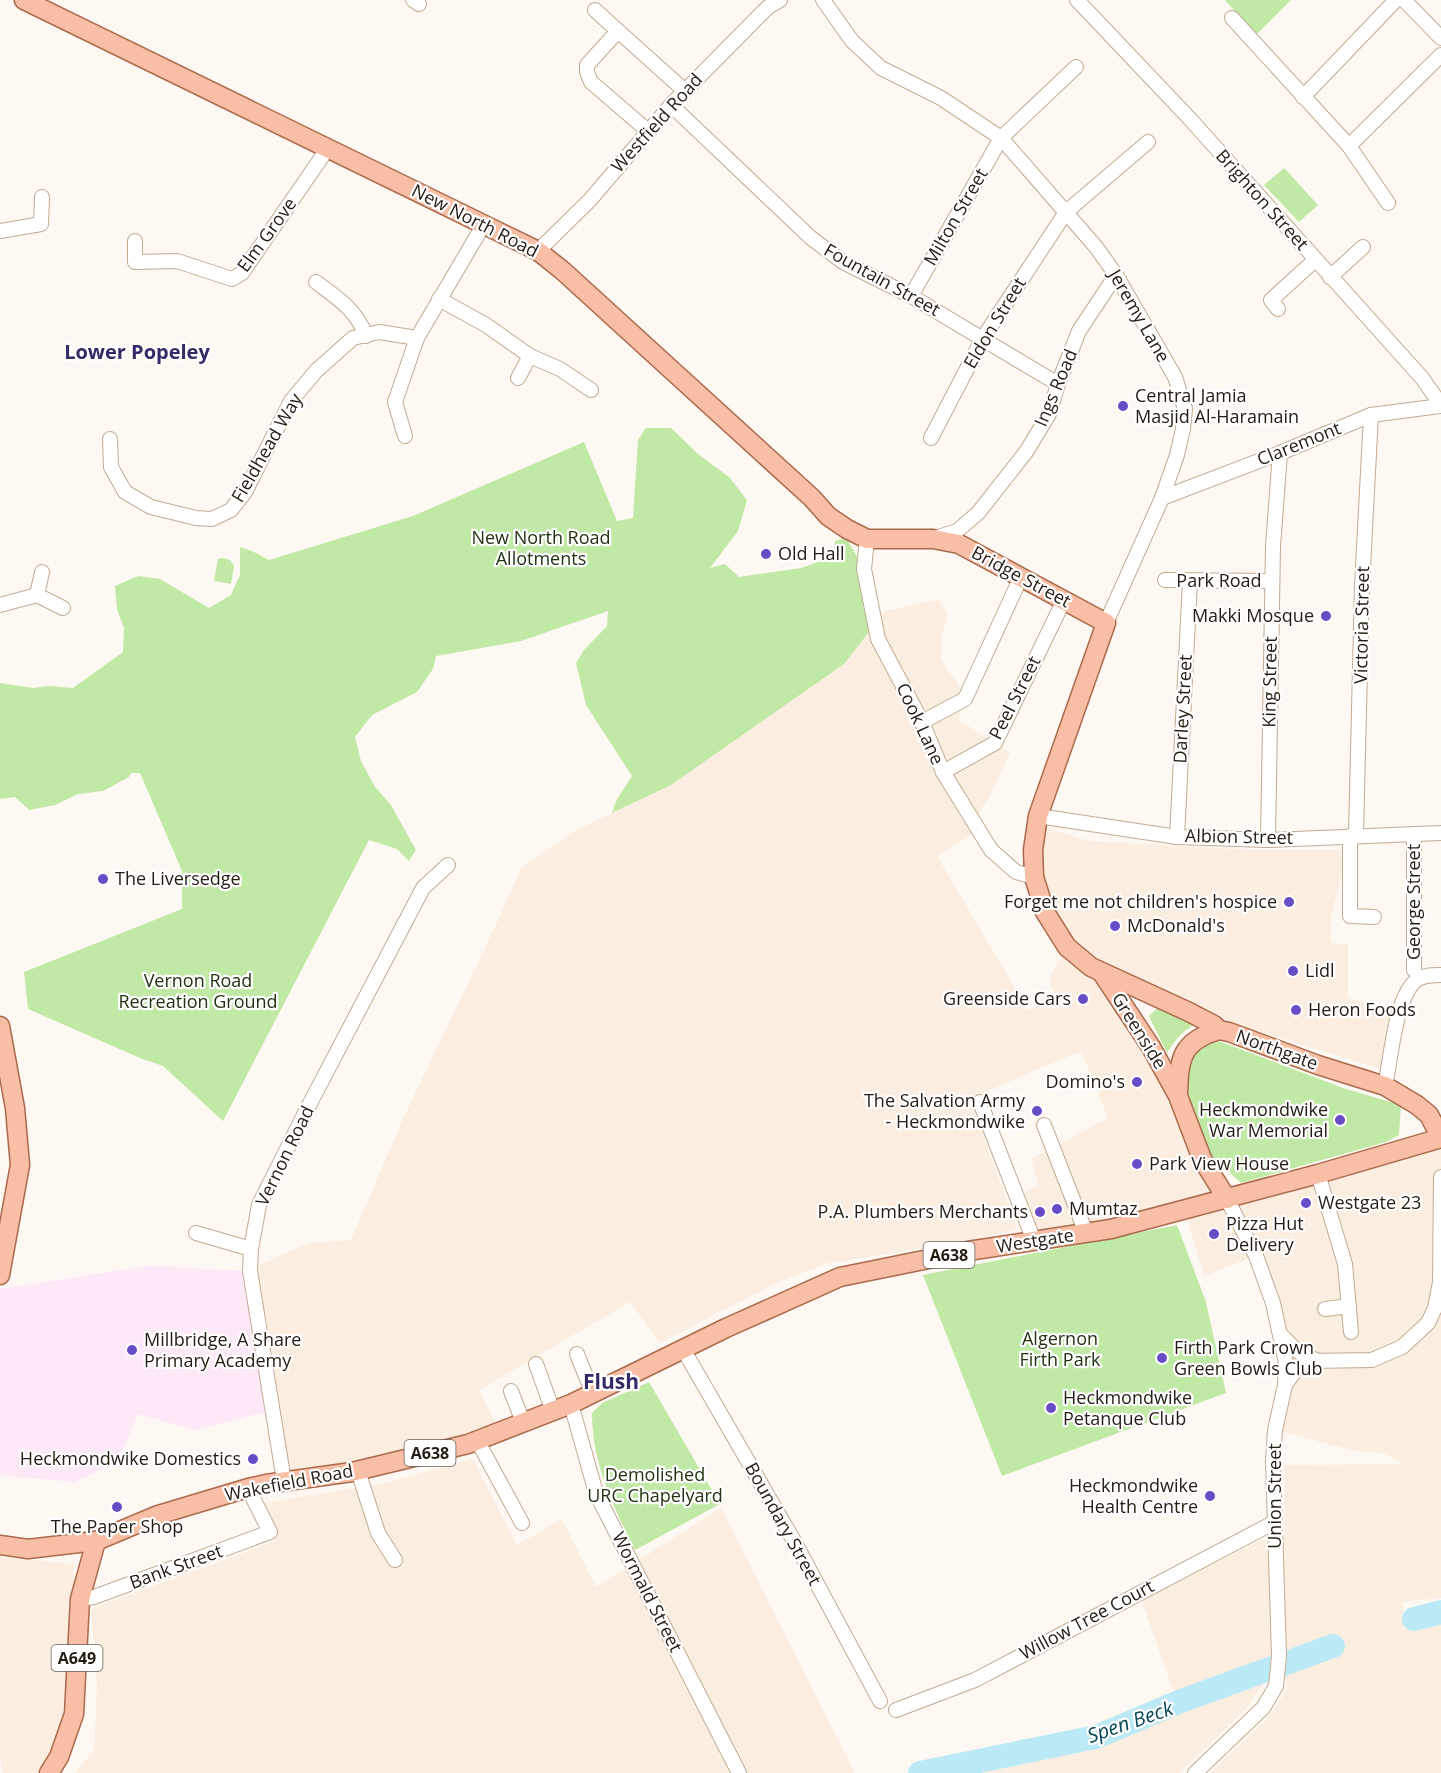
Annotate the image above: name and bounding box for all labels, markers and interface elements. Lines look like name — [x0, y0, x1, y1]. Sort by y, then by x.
street label: Westfield Road — [605, 68, 707, 177]
street label: Brighton Street — [1211, 144, 1314, 255]
street label: Milton Street — [918, 164, 993, 269]
street label: New North Road — [408, 178, 543, 262]
street label: Elm Grove — [231, 192, 301, 276]
street label: Fountain Street — [820, 237, 945, 321]
street label: Jeremy Lane — [1103, 263, 1176, 366]
street label: Eldon Street — [957, 272, 1031, 373]
district label: Lower Popeley — [64, 338, 210, 365]
street label: Ings Road — [1028, 345, 1082, 430]
place label: Central Jamia Masjid Al-Haramain — [1135, 383, 1299, 428]
street label: Fieldhead Way — [225, 388, 308, 506]
marker: Central Jamia Masjid Al-Haramain — [1116, 399, 1130, 413]
street label: Claremont — [1253, 415, 1344, 471]
park label: New North Road Allotments — [471, 525, 611, 570]
street label: Bridge Street — [968, 540, 1075, 612]
place label: Old Hall — [778, 541, 845, 565]
marker: Old Hall — [759, 547, 773, 561]
street label: Victoria Street — [1348, 566, 1374, 684]
street label: Park Road — [1176, 568, 1262, 592]
place label: Makki Mosque — [1192, 603, 1314, 627]
marker: Makki Mosque — [1319, 609, 1333, 623]
street label: King Street — [1256, 636, 1282, 728]
street label: Peel Street — [983, 652, 1045, 743]
street label: Darley Street — [1167, 654, 1197, 764]
street label: Cook Lane — [892, 679, 950, 768]
street label: Albion Street — [1185, 823, 1293, 849]
street label: George Street — [1401, 844, 1425, 960]
place label: The Liversedge — [115, 866, 241, 890]
marker: The Liversedge — [96, 872, 110, 886]
place label: Forget me not children's hospice — [1004, 889, 1277, 913]
marker: Forget me not children's hospice — [1282, 895, 1296, 909]
place label: McDonald's — [1127, 913, 1225, 937]
marker: McDonald's — [1108, 919, 1122, 933]
place label: Lidl — [1305, 958, 1335, 982]
marker: Lidl — [1286, 964, 1300, 978]
park label: Vernon Road Recreation Ground — [118, 968, 278, 1013]
place label: Greenside Cars — [943, 986, 1071, 1010]
street label: Greenside — [1107, 988, 1173, 1073]
marker: Greenside Cars — [1076, 992, 1090, 1006]
place label: Heron Foods — [1308, 997, 1416, 1021]
marker: Heron Foods — [1289, 1003, 1303, 1017]
street label: Northgate — [1233, 1023, 1322, 1075]
place label: Domino's — [1046, 1069, 1125, 1093]
marker: Domino's — [1130, 1075, 1144, 1089]
place label: The Salvation Army - Heckmondwike — [864, 1088, 1026, 1133]
place label: Heckmondwike War Memorial — [1199, 1097, 1328, 1142]
street label: Vernon Road — [249, 1101, 319, 1210]
marker: The Salvation Army - Heckmondwike — [1030, 1104, 1044, 1118]
marker: Heckmondwike War Memorial — [1333, 1113, 1347, 1127]
place label: Park View House — [1149, 1151, 1289, 1175]
marker: Park View House — [1130, 1157, 1144, 1171]
place label: Westgate 23 — [1318, 1190, 1421, 1214]
place label: Mumtaz — [1069, 1196, 1138, 1220]
marker: Westgate 23 — [1299, 1196, 1313, 1210]
place label: P.A. Plumbers Merchants — [818, 1199, 1028, 1223]
marker: Mumtaz — [1050, 1202, 1064, 1216]
marker: P.A. Plumbers Merchants — [1033, 1205, 1047, 1219]
place label: Pizza Hut Delivery — [1226, 1211, 1304, 1256]
street label: Westgate — [994, 1222, 1075, 1258]
marker: Pizza Hut Delivery — [1207, 1227, 1221, 1241]
road number: A638 — [924, 1242, 974, 1268]
park label: Algernon Firth Park — [1020, 1326, 1101, 1371]
place label: Millbridge, A Share Primary Academy — [144, 1327, 301, 1372]
place label: Firth Park Crown Green Bowls Club — [1174, 1335, 1323, 1380]
marker: Millbridge, A Share Primary Academy — [125, 1343, 139, 1357]
marker: Firth Park Crown Green Bowls Club — [1155, 1351, 1169, 1365]
district label: Flush — [583, 1367, 639, 1395]
place label: Heckmondwike Petanque Club — [1063, 1385, 1192, 1430]
marker: Heckmondwike Petanque Club — [1044, 1401, 1058, 1415]
road number: A638 — [404, 1440, 456, 1466]
street label: Union Street — [1262, 1443, 1286, 1549]
place label: Heckmondwike Domestics — [20, 1446, 241, 1470]
marker: Heckmondwike Domestics — [246, 1452, 260, 1466]
street label: Wakefield Road — [223, 1458, 355, 1506]
street label: Boundary Street — [740, 1458, 828, 1589]
park label: Demolished URC Chapelyard — [587, 1462, 723, 1507]
place label: Heckmondwike Health Centre — [1069, 1473, 1198, 1518]
marker: Heckmondwike Health Centre — [1203, 1489, 1217, 1503]
marker: The Paper Shop — [110, 1500, 124, 1514]
place label: The Paper Shop — [51, 1514, 183, 1538]
street label: Wormald Street — [607, 1527, 689, 1656]
street label: Bank Street — [126, 1538, 225, 1594]
street label: Willow Tree Court — [1015, 1574, 1158, 1665]
road number: A649 — [52, 1645, 103, 1671]
water label: Spen Beck — [1083, 1694, 1178, 1749]

